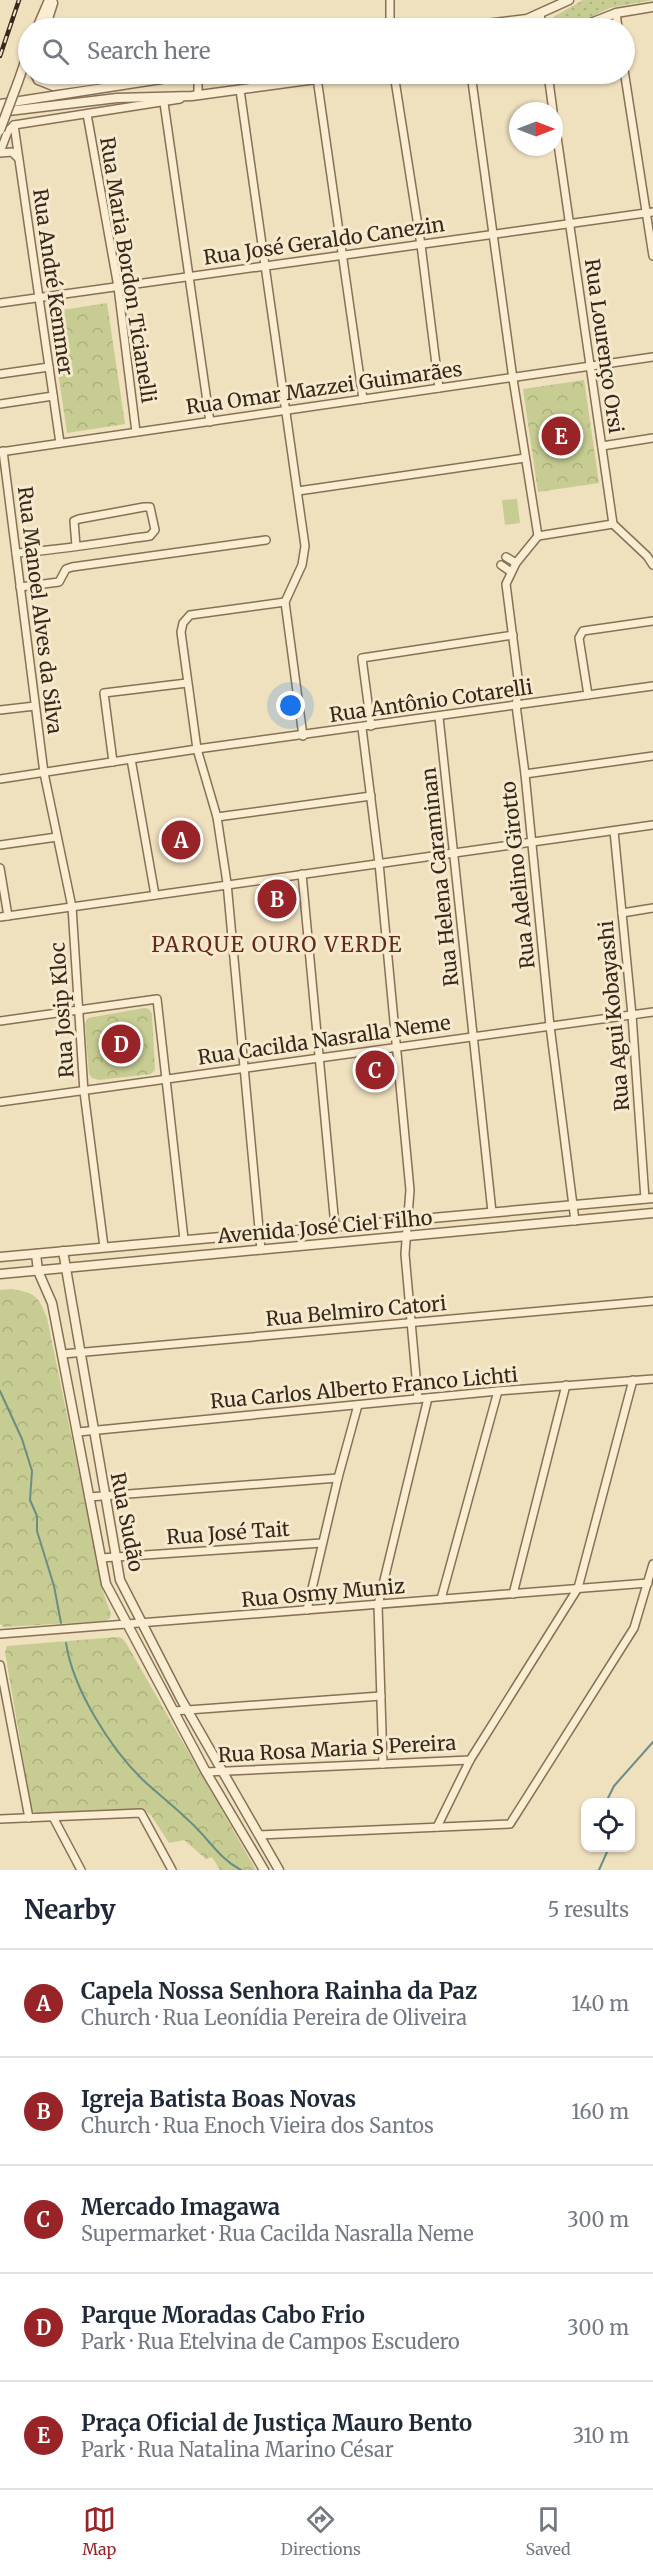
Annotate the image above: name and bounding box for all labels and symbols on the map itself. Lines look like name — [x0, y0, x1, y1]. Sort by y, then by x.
north arrow — [509, 102, 563, 156]
street label: Rua Maria Bordon Ticianelli — [95, 135, 162, 405]
street label: Rua André Kemmer — [28, 187, 79, 377]
street label: Rua José Geraldo Canezin — [202, 211, 446, 270]
street label: Rua Lourenço Orsi — [580, 257, 629, 435]
street label: Rua Omar Mazzei Guimarães — [184, 356, 464, 419]
pin: E — [542, 414, 580, 458]
street label: Rua Manoel Alves da Silva — [13, 485, 68, 735]
street label: Rua Antônio Cotarelli — [328, 674, 534, 727]
your location — [276, 691, 305, 720]
street label: Rua Helena Caraminan — [416, 766, 463, 988]
street label: Rua Adelino Girotto — [495, 780, 540, 970]
pin: A — [162, 818, 201, 862]
pin: B — [258, 876, 296, 922]
street label: Rua Agui Kobayashi — [593, 920, 634, 1112]
district label: PARQUE OURO VERDE — [151, 931, 403, 958]
street label: Rua Josip Kloc — [44, 941, 79, 1079]
street label: Rua Cacilda Nasralla Neme — [196, 1010, 452, 1070]
pin: D — [102, 1022, 140, 1066]
pin: C — [356, 1048, 394, 1092]
street label: Avenida José Ciel Filho — [216, 1205, 434, 1248]
street label: Rua Belmiro Catori — [264, 1290, 448, 1331]
street label: Rua Carlos Alberto Franco Lichti — [209, 1362, 519, 1413]
street label: Rua Sudão — [106, 1470, 149, 1574]
street label: Rua José Tait — [165, 1516, 291, 1549]
street label: Rua Osmy Muniz — [240, 1573, 406, 1612]
street label: Rua Rosa Maria S Pereira — [217, 1730, 457, 1767]

